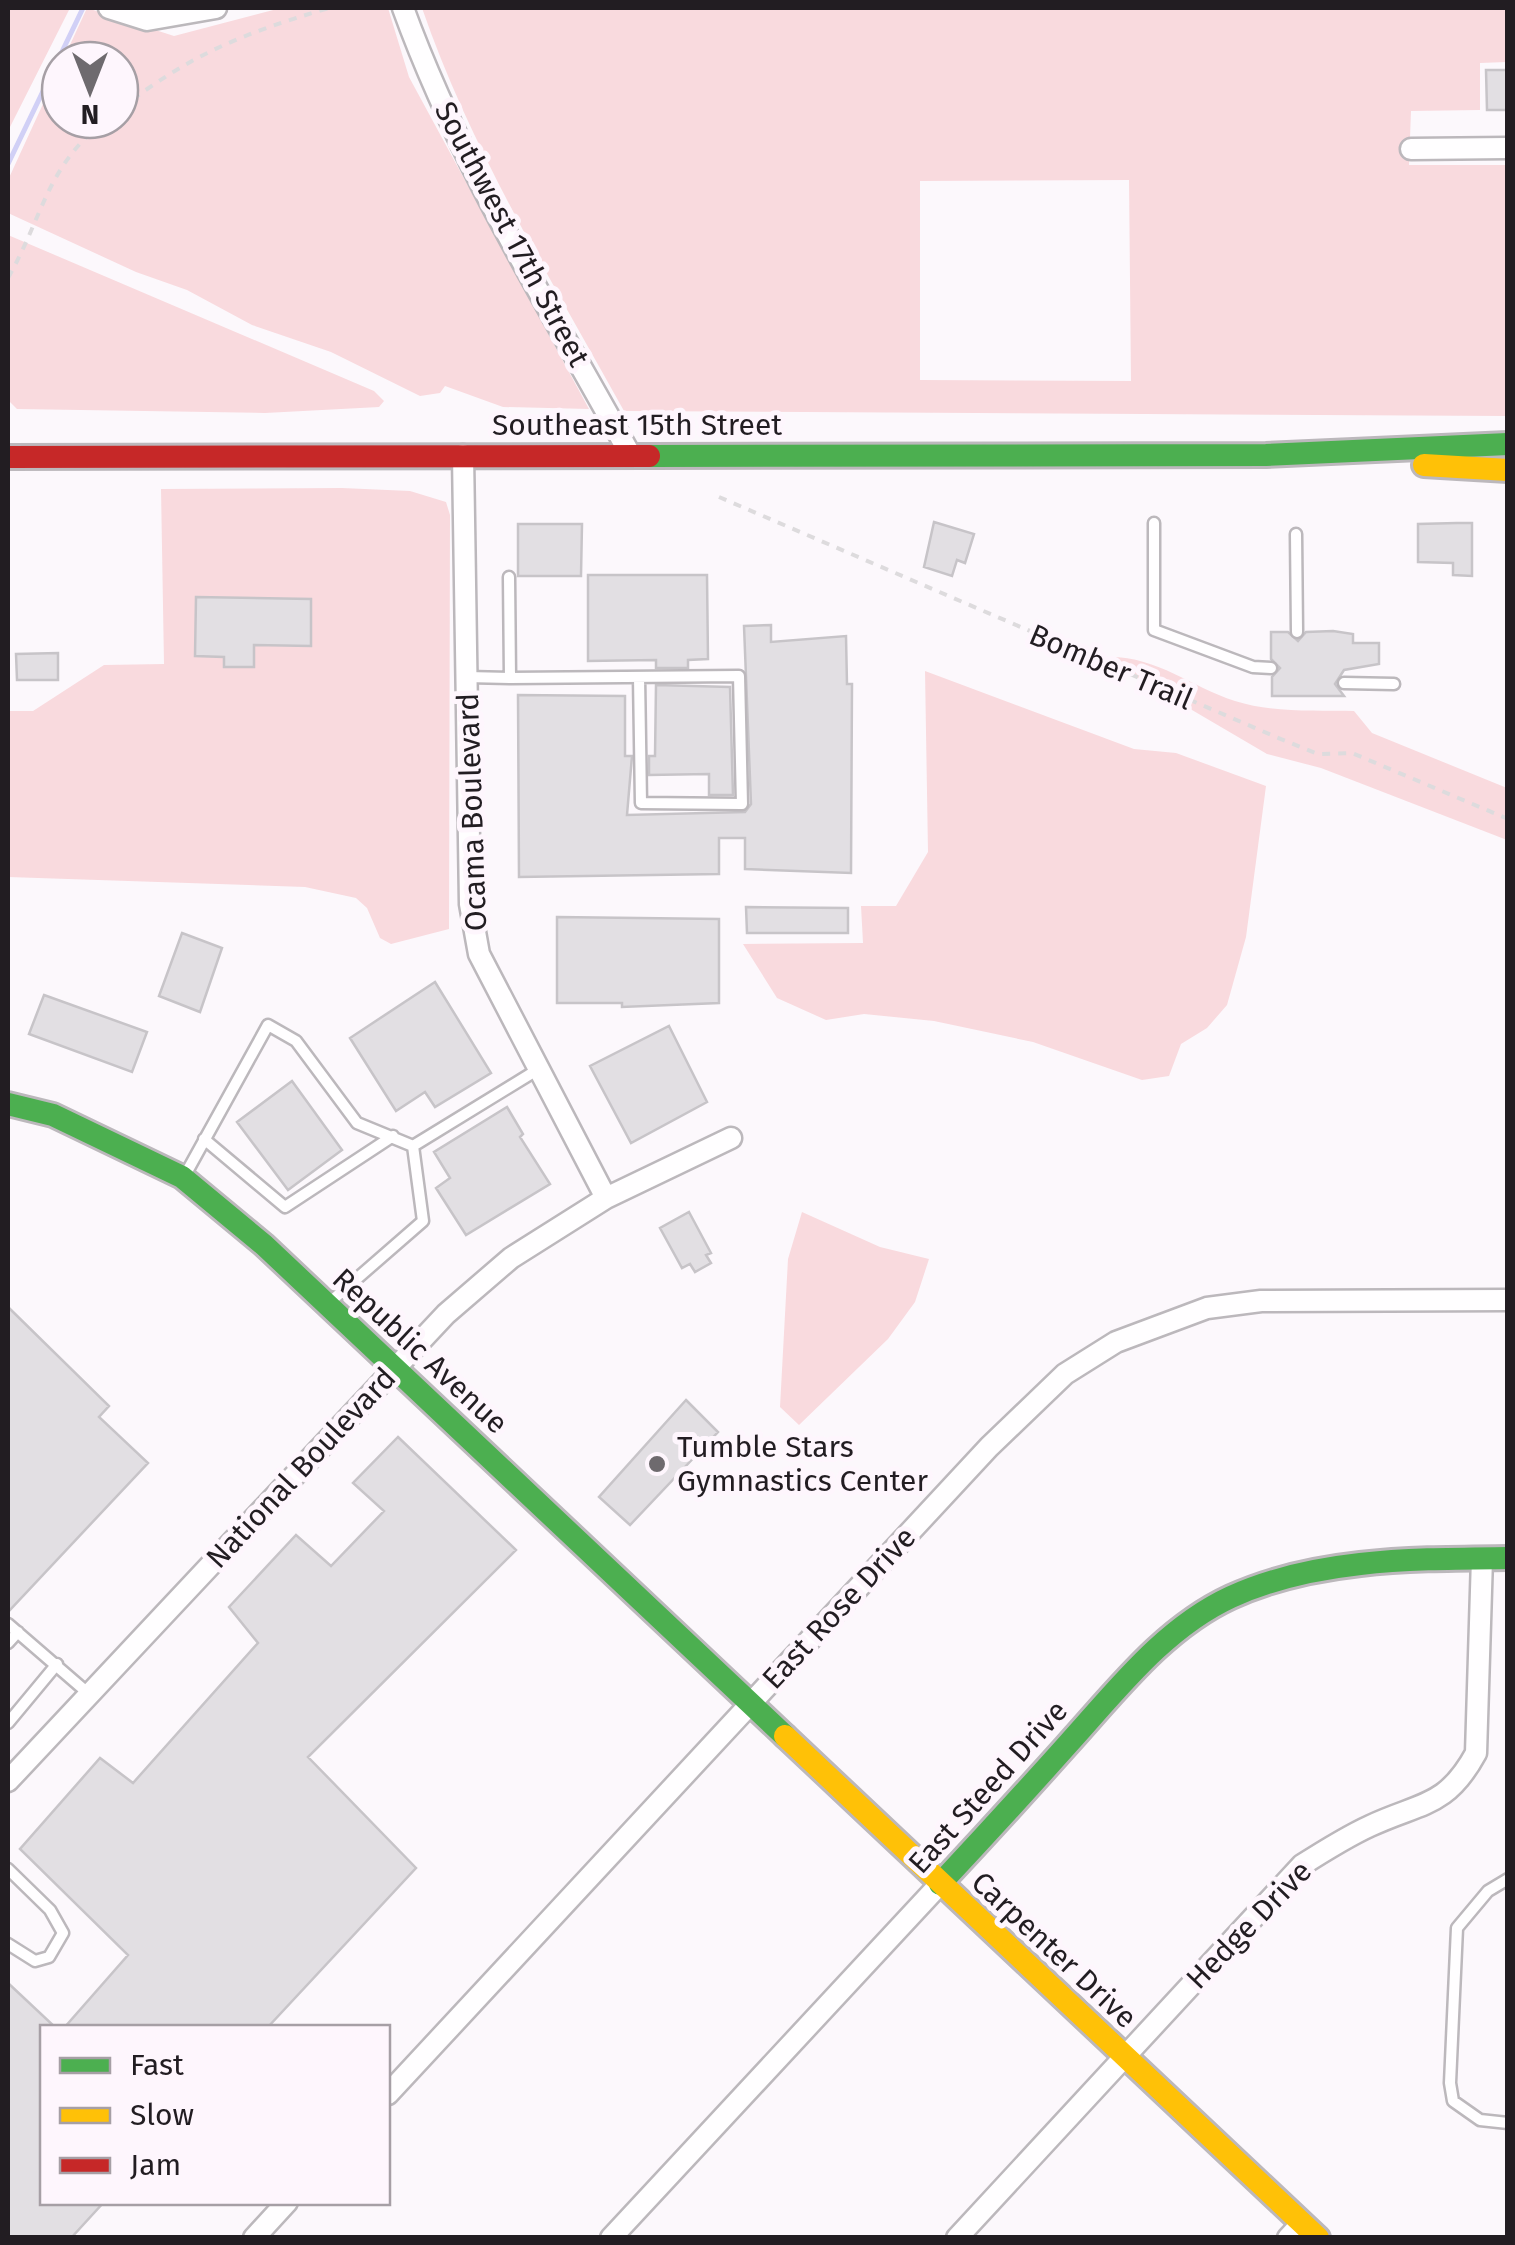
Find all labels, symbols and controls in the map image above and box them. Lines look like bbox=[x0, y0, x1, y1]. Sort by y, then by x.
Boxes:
north arrow bbox=[40, 40, 140, 140]
street label: Southwest 17th Street bbox=[427, 96, 597, 373]
text: N bbox=[81, 98, 99, 131]
street label: Southeast 15th Street bbox=[492, 407, 782, 443]
street label: Bomber Trail bbox=[1024, 616, 1198, 718]
street label: Ocama Boulevard bbox=[450, 692, 494, 932]
street label: Republic Avenue bbox=[325, 1261, 515, 1441]
street label: National Boulevard bbox=[199, 1360, 403, 1576]
place label: Tumble Stars Gymnastics Center bbox=[677, 1429, 928, 1499]
marker: Tumble Stars Gymnastics Center bbox=[646, 1453, 668, 1475]
street label: East Rose Drive bbox=[755, 1520, 923, 1696]
street label: East Steed Drive bbox=[901, 1693, 1075, 1881]
street label: Hedge Drive bbox=[1179, 1853, 1319, 1997]
street label: Carpenter Drive bbox=[964, 1864, 1144, 2036]
legend bbox=[40, 2025, 390, 2205]
text: Fast bbox=[130, 2047, 184, 2083]
text: Slow bbox=[130, 2097, 194, 2133]
text: Jam bbox=[130, 2147, 181, 2183]

